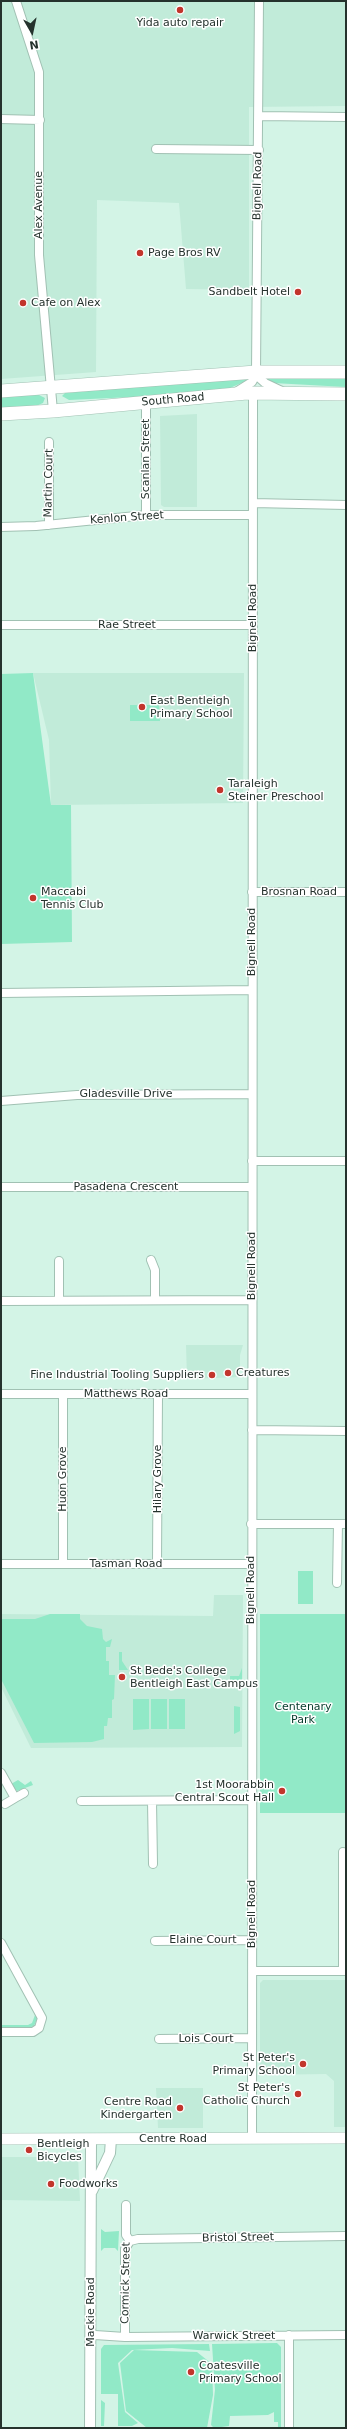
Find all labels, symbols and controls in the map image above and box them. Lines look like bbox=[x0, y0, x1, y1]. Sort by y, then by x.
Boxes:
marker: Yida auto repair bbox=[175, 5, 185, 15]
north arrow bbox=[12, 12, 52, 52]
place label: Yida auto repair bbox=[136, 16, 224, 30]
text: N bbox=[28, 37, 40, 51]
street label: Bignell Road bbox=[251, 152, 265, 220]
street label: Alex Avenue bbox=[32, 171, 46, 239]
place label: Page Bros RV bbox=[148, 246, 220, 260]
marker: Page Bros RV bbox=[135, 248, 145, 258]
place label: Sandbelt Hotel bbox=[209, 285, 290, 299]
marker: Sandbelt Hotel bbox=[293, 287, 303, 297]
place label: Cafe on Alex bbox=[31, 296, 100, 310]
marker: Cafe on Alex bbox=[18, 298, 28, 308]
street label: South Road bbox=[141, 391, 205, 409]
street label: Scanlan Street bbox=[139, 419, 153, 499]
street label: Martin Court bbox=[42, 448, 56, 518]
street label: Kenlon Street bbox=[90, 509, 164, 527]
street label: Bignell Road bbox=[246, 584, 260, 652]
street label: Rae Street bbox=[98, 618, 156, 632]
place label: East Bentleigh Primary School bbox=[150, 694, 233, 720]
marker: East Bentleigh Primary School bbox=[137, 702, 147, 712]
place label: Taraleigh Steiner Preschool bbox=[228, 777, 324, 803]
marker: Taraleigh Steiner Preschool bbox=[215, 785, 225, 795]
place label: Maccabi Tennis Club bbox=[41, 885, 104, 911]
street label: Brosnan Road bbox=[261, 885, 337, 899]
marker: Maccabi Tennis Club bbox=[28, 893, 38, 903]
street label: Bignell Road bbox=[245, 908, 259, 976]
street label: Gladesville Drive bbox=[79, 1087, 173, 1101]
street label: Pasadena Crescent bbox=[74, 1180, 178, 1194]
street label: Bignell Road bbox=[245, 1232, 259, 1300]
place label: Creatures bbox=[236, 1366, 290, 1380]
place label: Fine Industrial Tooling Suppliers bbox=[30, 1368, 204, 1382]
marker: Creatures bbox=[223, 1368, 233, 1378]
marker: Fine Industrial Tooling Suppliers bbox=[207, 1370, 217, 1380]
street label: Matthews Road bbox=[84, 1387, 168, 1401]
street label: Hilary Grove bbox=[151, 1445, 165, 1513]
street label: Huon Grove bbox=[56, 1446, 70, 1512]
street label: Bignell Road bbox=[244, 1556, 258, 1624]
street label: Tasman Road bbox=[90, 1557, 162, 1571]
place label: St Bede's College Bentleigh East Campus bbox=[130, 1664, 258, 1690]
marker: St Bede's College Bentleigh East Campus bbox=[117, 1672, 127, 1682]
park label: Centenary Park bbox=[274, 1700, 332, 1726]
place label: 1st Moorabbin Central Scout Hall bbox=[175, 1778, 274, 1804]
marker: 1st Moorabbin Central Scout Hall bbox=[277, 1786, 287, 1796]
street label: Bignell Road bbox=[245, 1880, 259, 1948]
street label: Elaine Court bbox=[169, 1933, 237, 1947]
street label: Lois Court bbox=[178, 2032, 234, 2046]
place label: St Peter's Primary School bbox=[212, 2051, 295, 2077]
marker: St Peter's Primary School bbox=[298, 2059, 308, 2069]
place label: St Peter's Catholic Church bbox=[203, 2081, 290, 2107]
marker: St Peter's Catholic Church bbox=[293, 2089, 303, 2099]
place label: Centre Road Kindergarten bbox=[100, 2095, 172, 2121]
marker: Centre Road Kindergarten bbox=[175, 2103, 185, 2113]
street label: Centre Road bbox=[139, 2132, 207, 2146]
place label: Bentleigh Bicycles bbox=[37, 2137, 89, 2163]
marker: Bentleigh Bicycles bbox=[24, 2145, 34, 2155]
place label: Foodworks bbox=[59, 2177, 118, 2191]
marker: Foodworks bbox=[46, 2179, 56, 2189]
street label: Bristol Street bbox=[202, 2231, 274, 2245]
street label: Cormick Street bbox=[119, 2242, 133, 2324]
street label: Mackie Road bbox=[84, 2277, 98, 2347]
street label: Warwick Street bbox=[193, 2329, 275, 2343]
place label: Coatesville Primary School bbox=[199, 2359, 282, 2385]
marker: Coatesville Primary School bbox=[186, 2367, 196, 2377]

